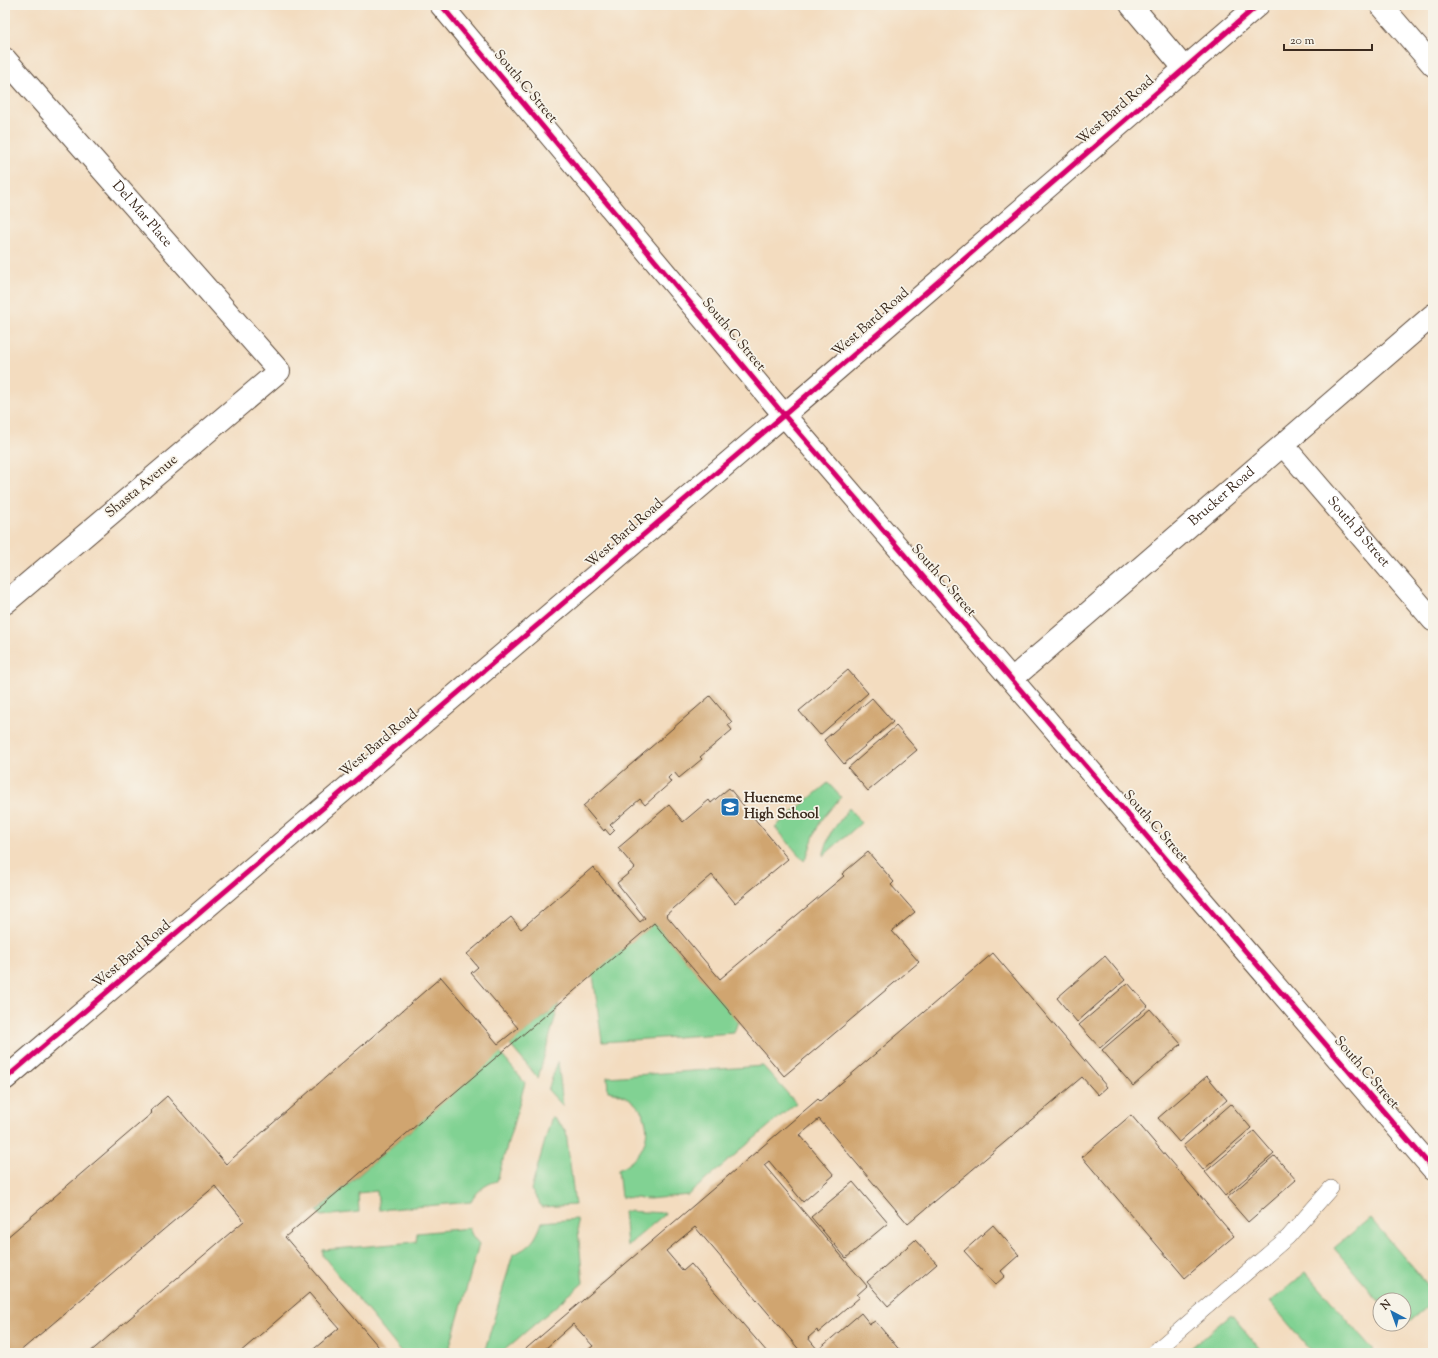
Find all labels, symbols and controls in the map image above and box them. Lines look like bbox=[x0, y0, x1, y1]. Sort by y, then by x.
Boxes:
scale bar bbox=[1284, 26, 1372, 52]
text: 20 m bbox=[1290, 32, 1315, 50]
street label: South C Street bbox=[488, 46, 562, 128]
street label: West Bard Road bbox=[1073, 72, 1159, 150]
street label: Del Mar Place bbox=[107, 177, 176, 252]
street label: West Bard Road bbox=[828, 284, 914, 362]
street label: South C Street bbox=[696, 294, 770, 376]
street label: Shasta Avenue bbox=[101, 451, 183, 523]
street label: Brucker Road bbox=[1185, 463, 1260, 532]
street label: South B Street bbox=[1322, 492, 1394, 572]
street label: West Bard Road bbox=[582, 495, 668, 573]
street label: South C Street bbox=[906, 540, 980, 622]
street label: West Bard Road bbox=[336, 705, 423, 783]
street label: South C Street bbox=[1118, 786, 1192, 868]
place label: Hueneme High School bbox=[744, 789, 819, 825]
school or university icon: Hueneme High School bbox=[719, 796, 741, 818]
street label: West Bard Road bbox=[89, 916, 176, 994]
street label: South C Street bbox=[1329, 1032, 1403, 1114]
north arrow bbox=[1372, 1292, 1412, 1332]
text: N bbox=[1377, 1296, 1395, 1315]

